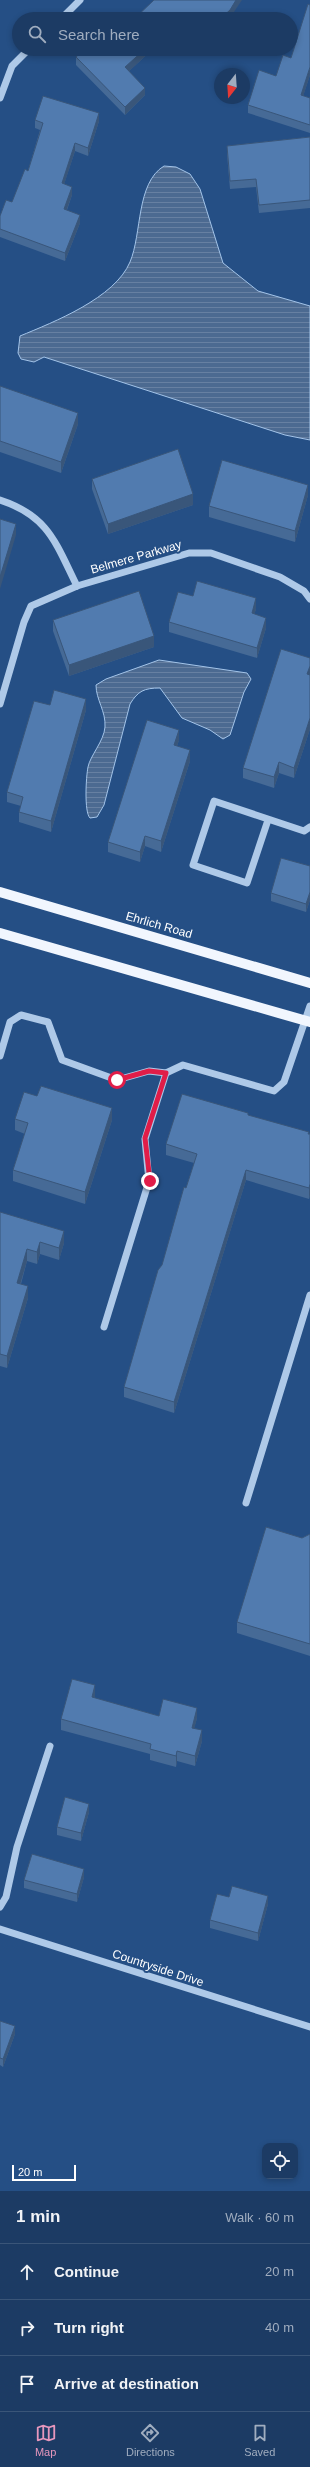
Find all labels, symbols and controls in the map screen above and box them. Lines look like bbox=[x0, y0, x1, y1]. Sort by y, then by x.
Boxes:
search box bbox=[12, 12, 298, 56]
icon: search bbox=[26, 23, 48, 45]
text: Search here bbox=[58, 26, 140, 43]
north arrow bbox=[214, 68, 250, 104]
street label: Belmere Parkway bbox=[89, 537, 183, 577]
street label: Ehrlich Road bbox=[124, 909, 194, 941]
route start bbox=[108, 1071, 126, 1089]
route end bbox=[141, 1172, 159, 1190]
street label: Countryside Drive bbox=[110, 1947, 206, 1989]
map controls bbox=[262, 2143, 298, 2179]
button: locate bbox=[262, 2143, 298, 2179]
scale bar bbox=[12, 2163, 76, 2182]
text: 20 m bbox=[18, 2166, 42, 2178]
text: 1 min bbox=[16, 2207, 60, 2226]
text: Walk · 60 m bbox=[225, 2210, 294, 2225]
icon: ahead bbox=[16, 2261, 38, 2283]
text: Continue bbox=[54, 2263, 119, 2280]
text: 20 m bbox=[265, 2264, 294, 2279]
icon: right bbox=[16, 2317, 38, 2339]
text: Turn right bbox=[54, 2319, 124, 2336]
text: 40 m bbox=[265, 2320, 294, 2335]
icon: arrive bbox=[16, 2373, 38, 2395]
text: Arrive at destination bbox=[54, 2375, 199, 2392]
tab: Map bbox=[35, 2422, 57, 2458]
tab: Directions bbox=[126, 2422, 175, 2458]
tab: Saved bbox=[244, 2422, 275, 2458]

